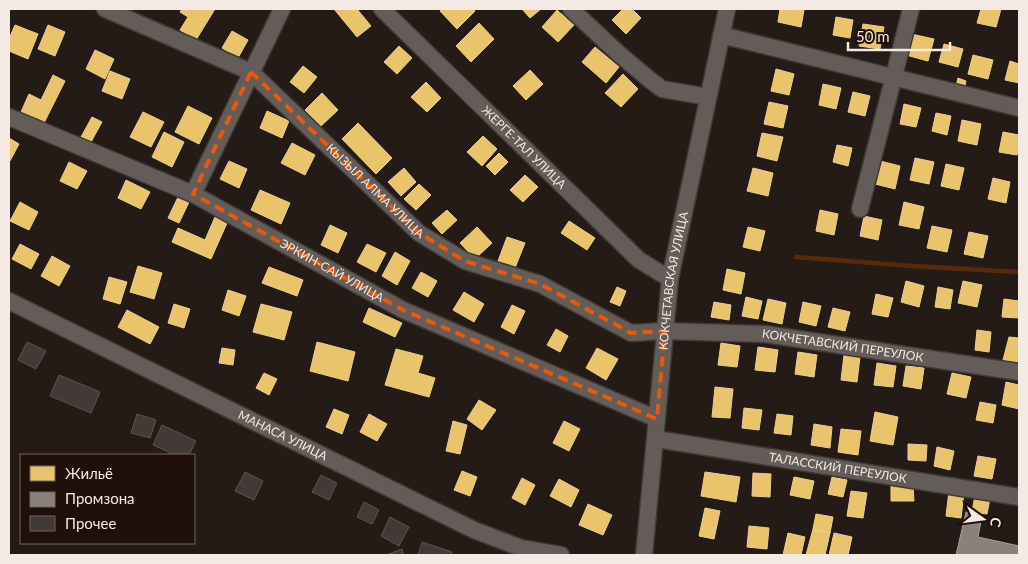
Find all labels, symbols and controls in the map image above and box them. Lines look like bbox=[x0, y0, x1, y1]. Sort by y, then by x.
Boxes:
scale bar bbox=[848, 20, 950, 52]
text: 50 m bbox=[856, 27, 890, 45]
street label: ЖЕРГЕ-ТАЛ УЛИЦА bbox=[479, 102, 570, 192]
street label: КЫЗЫЛ АЛМА УЛИЦА bbox=[323, 140, 428, 242]
street label: КОКЧЕТАВСКАЯ УЛИЦА bbox=[655, 209, 691, 350]
street label: ЭРКИН-САЙ УЛИЦА bbox=[277, 235, 388, 305]
street label: КОКЧЕТАВСКИЙ ПЕРЕУЛОК bbox=[761, 326, 924, 365]
street label: МАНАСА УЛИЦА bbox=[236, 407, 331, 464]
street label: ТАЛАССКИЙ ПЕРЕУЛОК bbox=[768, 449, 908, 486]
legend bbox=[20, 454, 195, 544]
text: Жильё bbox=[65, 464, 113, 482]
text: Промзона bbox=[65, 489, 135, 507]
north arrow bbox=[958, 494, 1008, 544]
text: Прочее bbox=[65, 514, 116, 532]
text: С bbox=[987, 516, 1005, 530]

